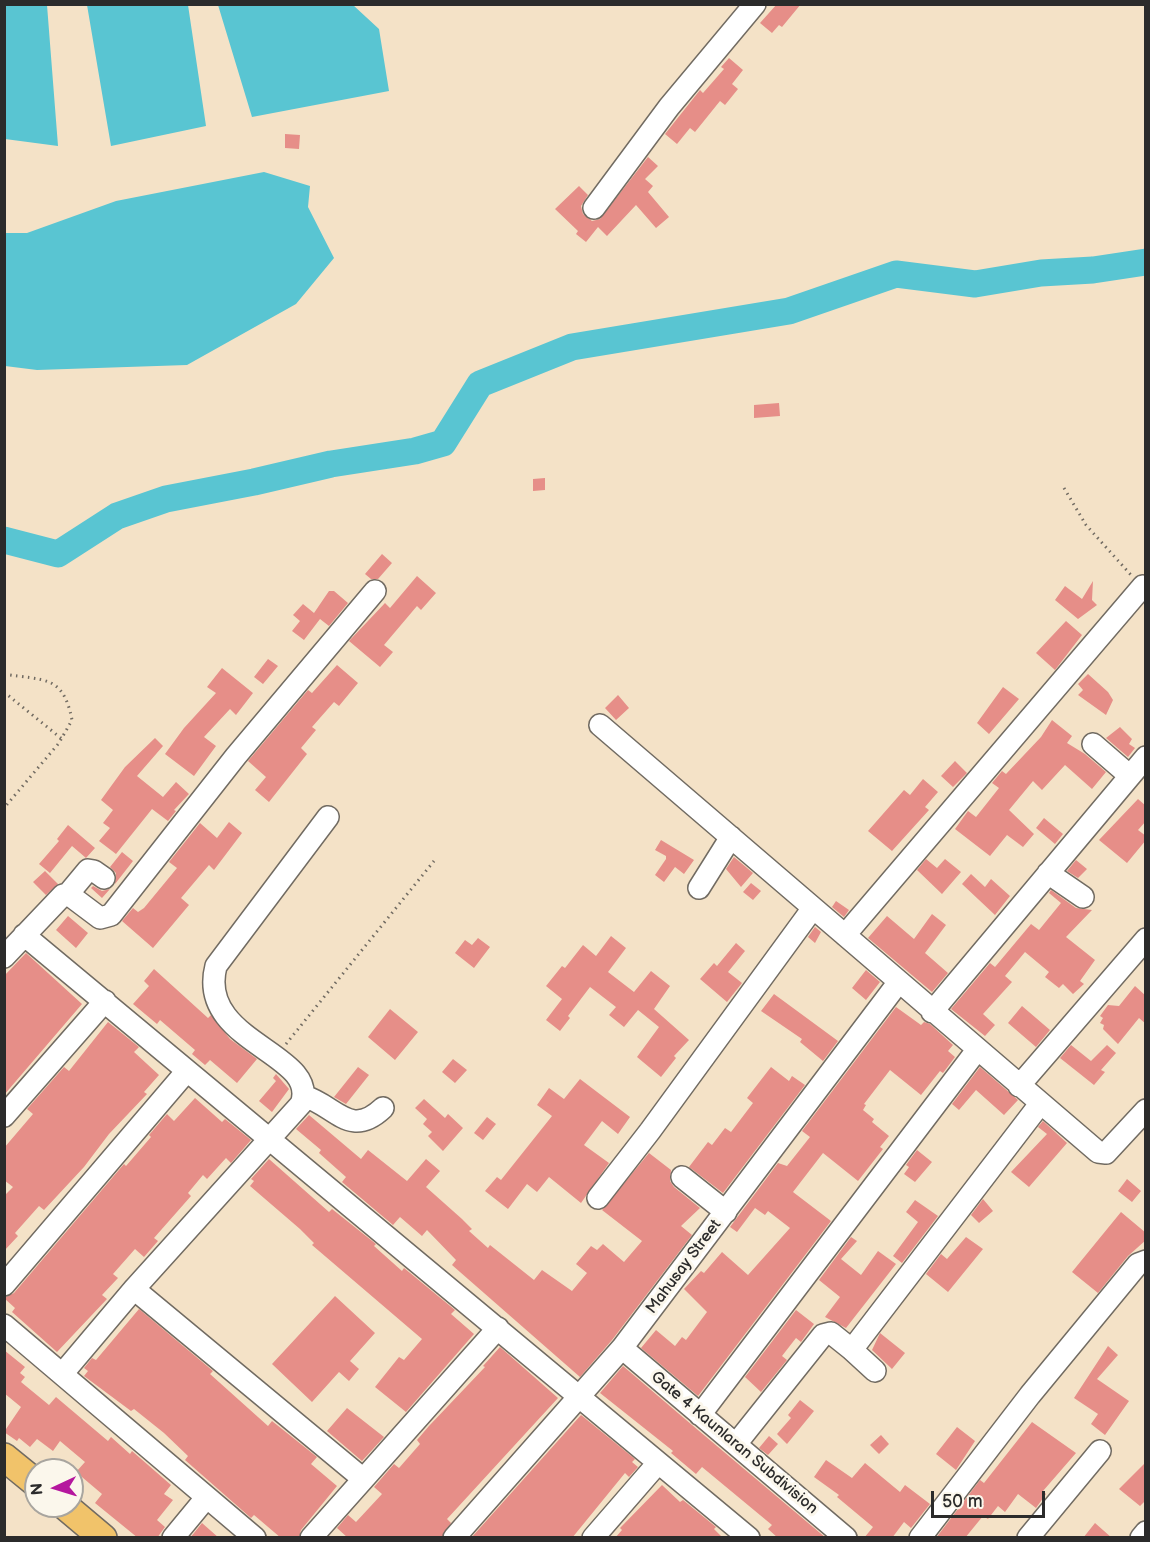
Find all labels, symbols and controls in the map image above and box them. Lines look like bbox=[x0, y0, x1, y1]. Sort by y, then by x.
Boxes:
street label: Mahusay Street bbox=[642, 1216, 726, 1318]
street label: Gate 4 Kaunlaran Subdivision bbox=[647, 1368, 821, 1518]
north arrow bbox=[24, 1458, 84, 1518]
scale bar bbox=[934, 1479, 1048, 1517]
text: N bbox=[28, 1482, 47, 1496]
text: 50 m bbox=[942, 1491, 983, 1512]

